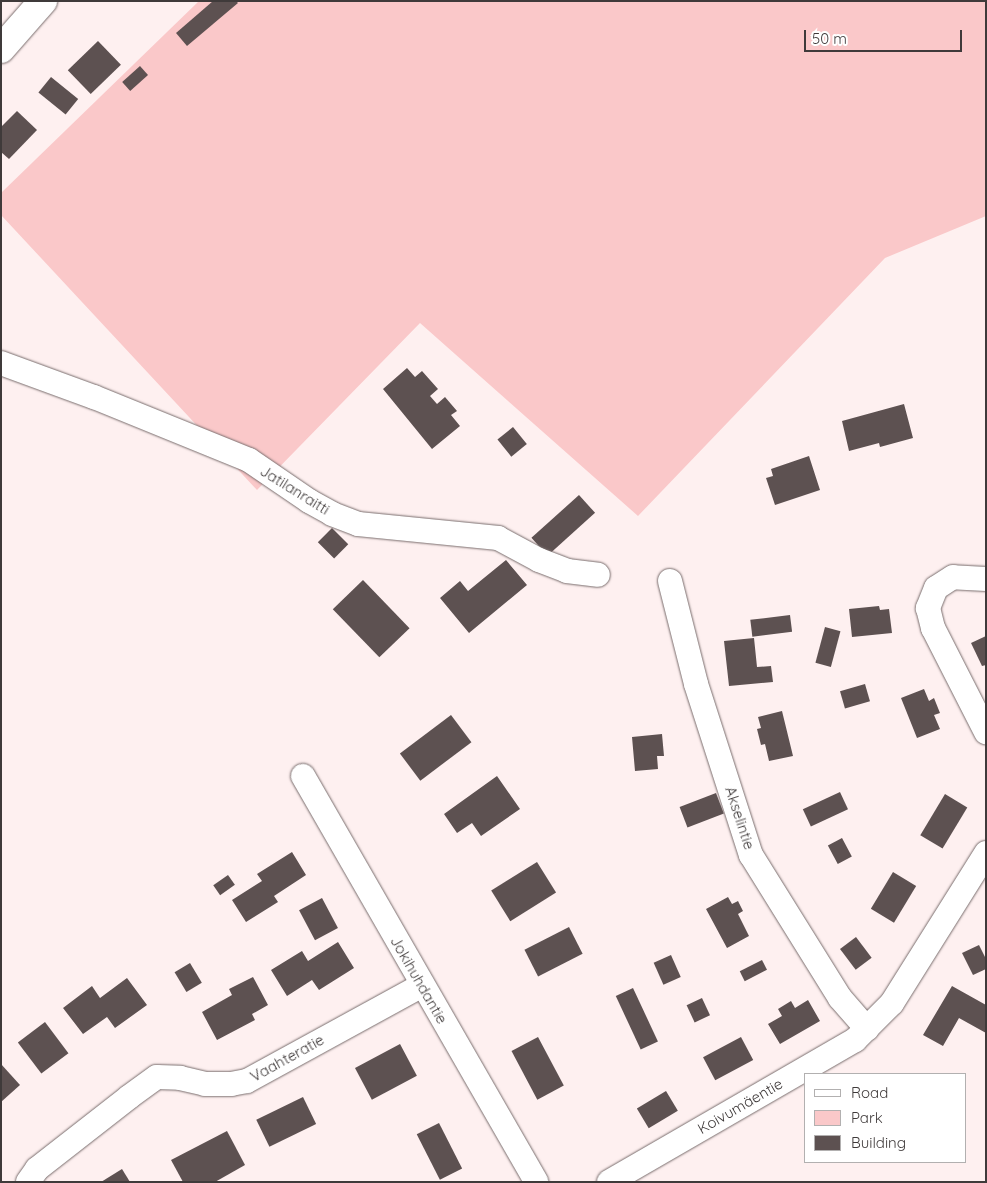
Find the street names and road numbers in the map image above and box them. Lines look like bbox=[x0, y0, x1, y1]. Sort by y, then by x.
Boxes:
street label: Jatilanraitti bbox=[257, 462, 333, 518]
street label: Akselintie bbox=[721, 784, 759, 852]
street label: Jokihuhdantie bbox=[387, 933, 451, 1027]
street label: Vaahteratie bbox=[247, 1030, 327, 1086]
street label: Koivumäentie bbox=[694, 1074, 786, 1138]

